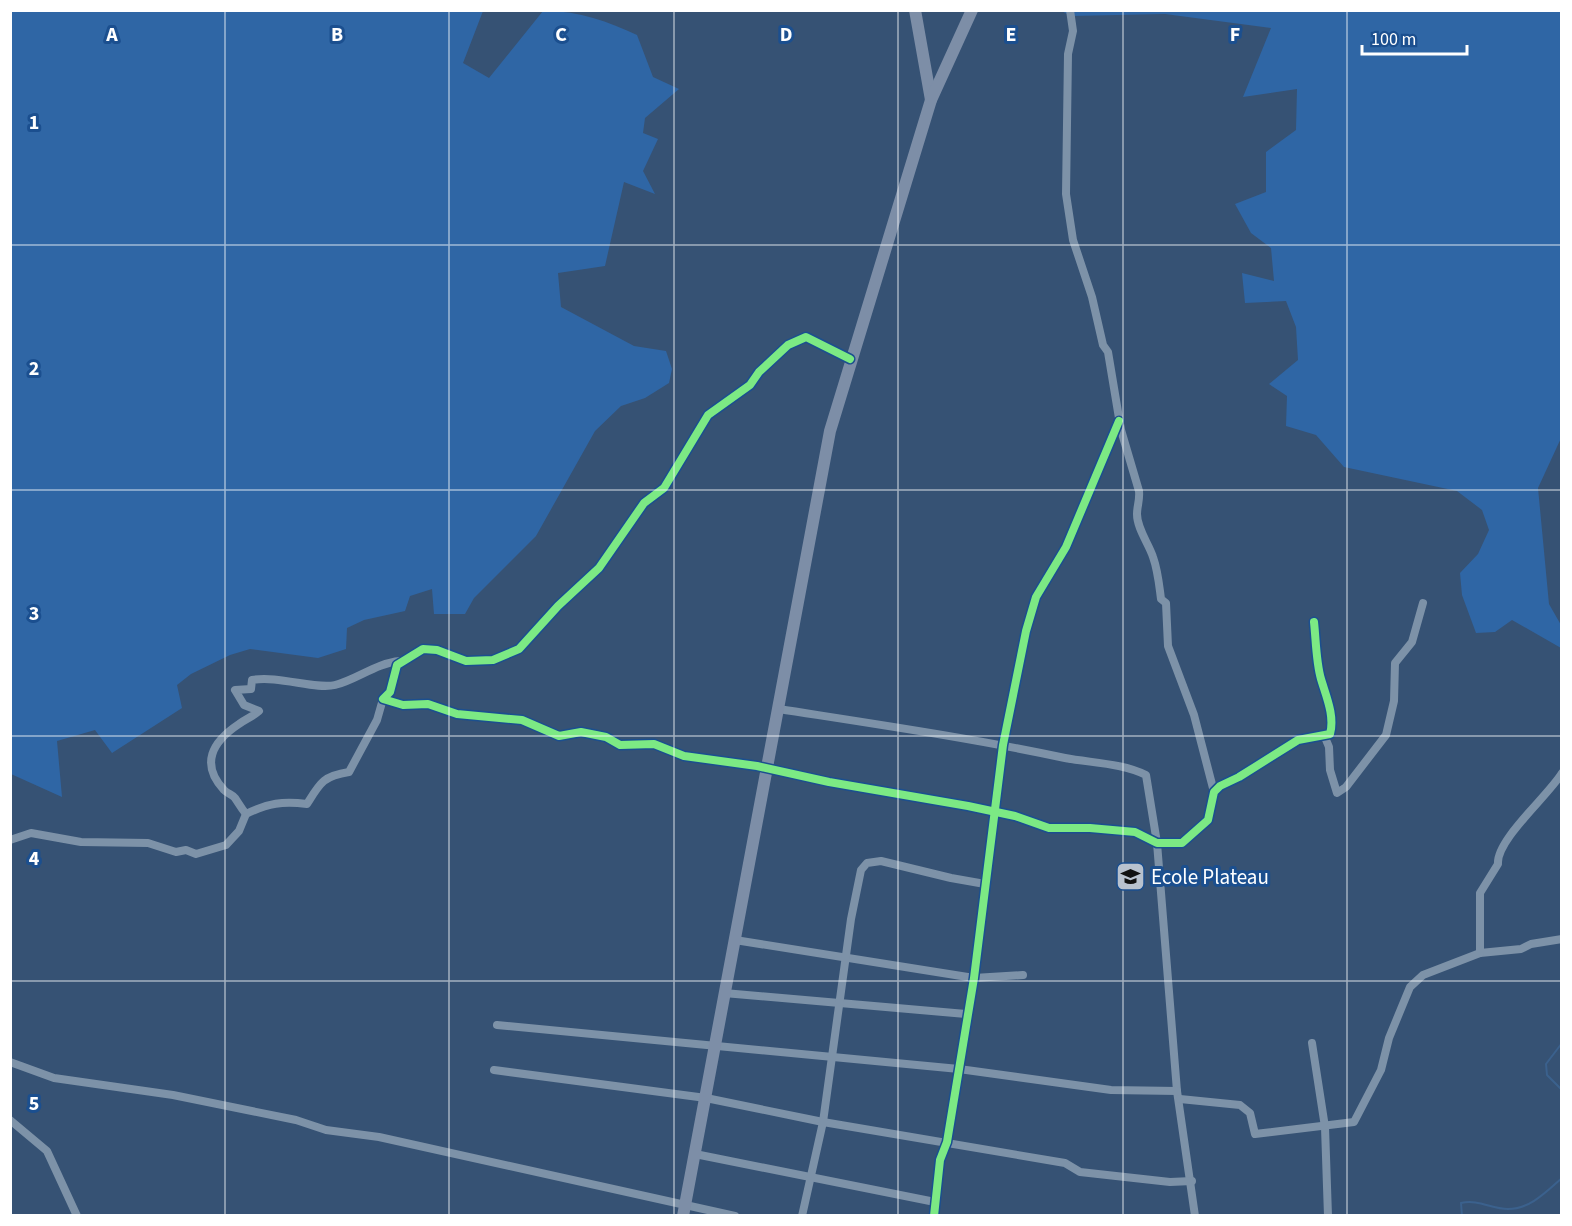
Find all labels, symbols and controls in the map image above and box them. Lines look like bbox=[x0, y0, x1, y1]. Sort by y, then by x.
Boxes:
scale bar bbox=[1362, 18, 1467, 56]
text: A bbox=[105, 21, 118, 49]
text: B bbox=[331, 21, 343, 49]
text: C bbox=[555, 21, 567, 49]
text: D bbox=[780, 21, 792, 49]
text: E bbox=[1006, 21, 1016, 49]
text: F bbox=[1230, 21, 1240, 49]
text: 100 m bbox=[1371, 27, 1416, 52]
text: 1 bbox=[29, 109, 39, 137]
text: 2 bbox=[29, 355, 39, 383]
text: 3 bbox=[29, 600, 39, 628]
text: 4 bbox=[29, 845, 40, 873]
school or university icon: Ecole Plateau bbox=[1114, 861, 1146, 893]
place label: Ecole Plateau bbox=[1151, 862, 1269, 892]
text: 5 bbox=[29, 1090, 39, 1118]

